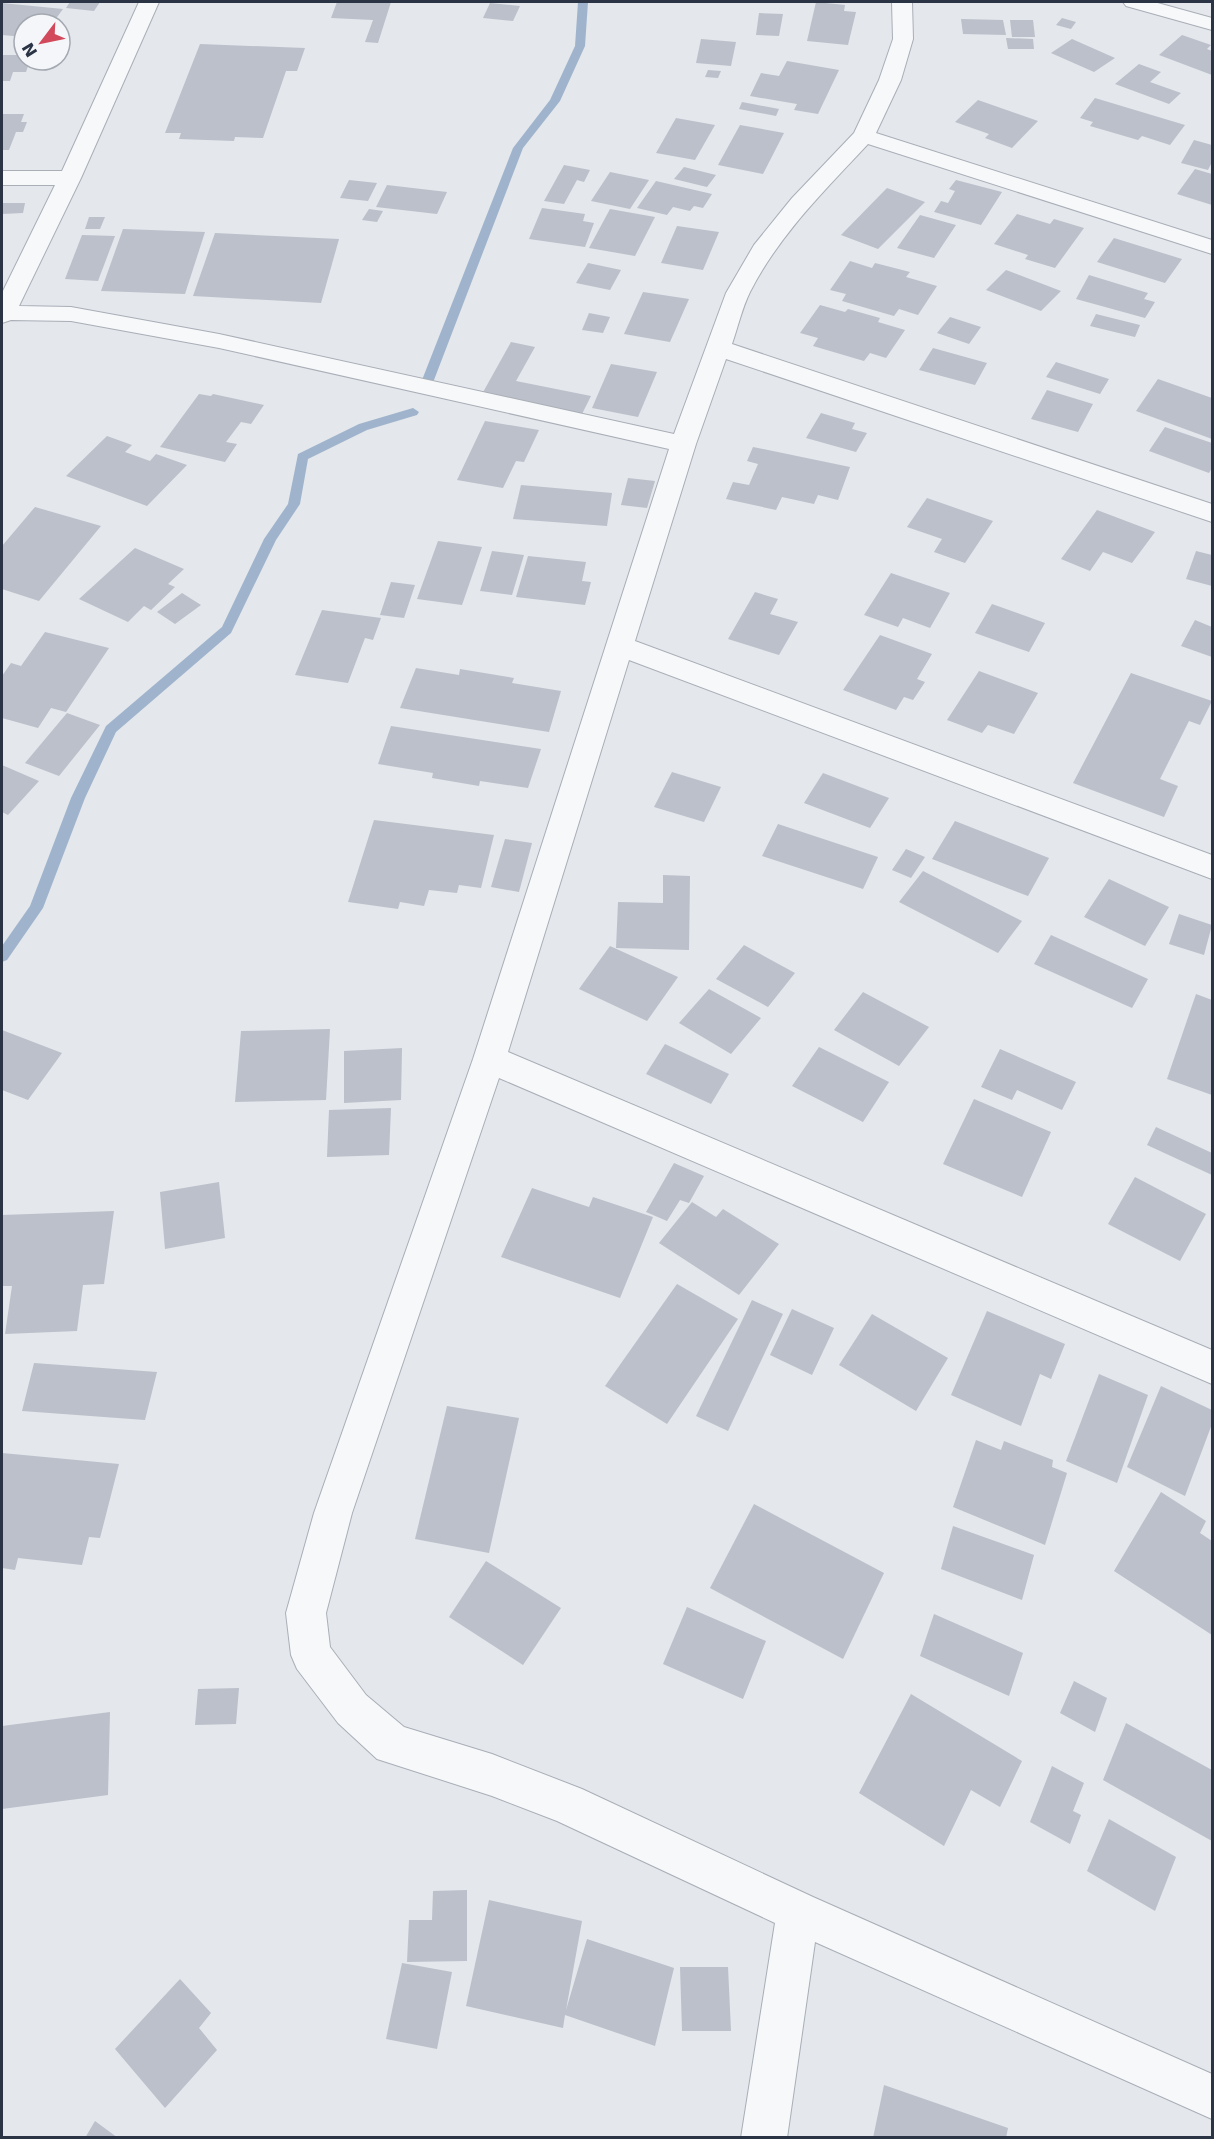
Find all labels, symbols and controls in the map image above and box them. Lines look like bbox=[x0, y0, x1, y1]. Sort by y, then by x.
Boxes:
north arrow bbox=[12, 12, 72, 72]
text: N bbox=[18, 39, 41, 60]

